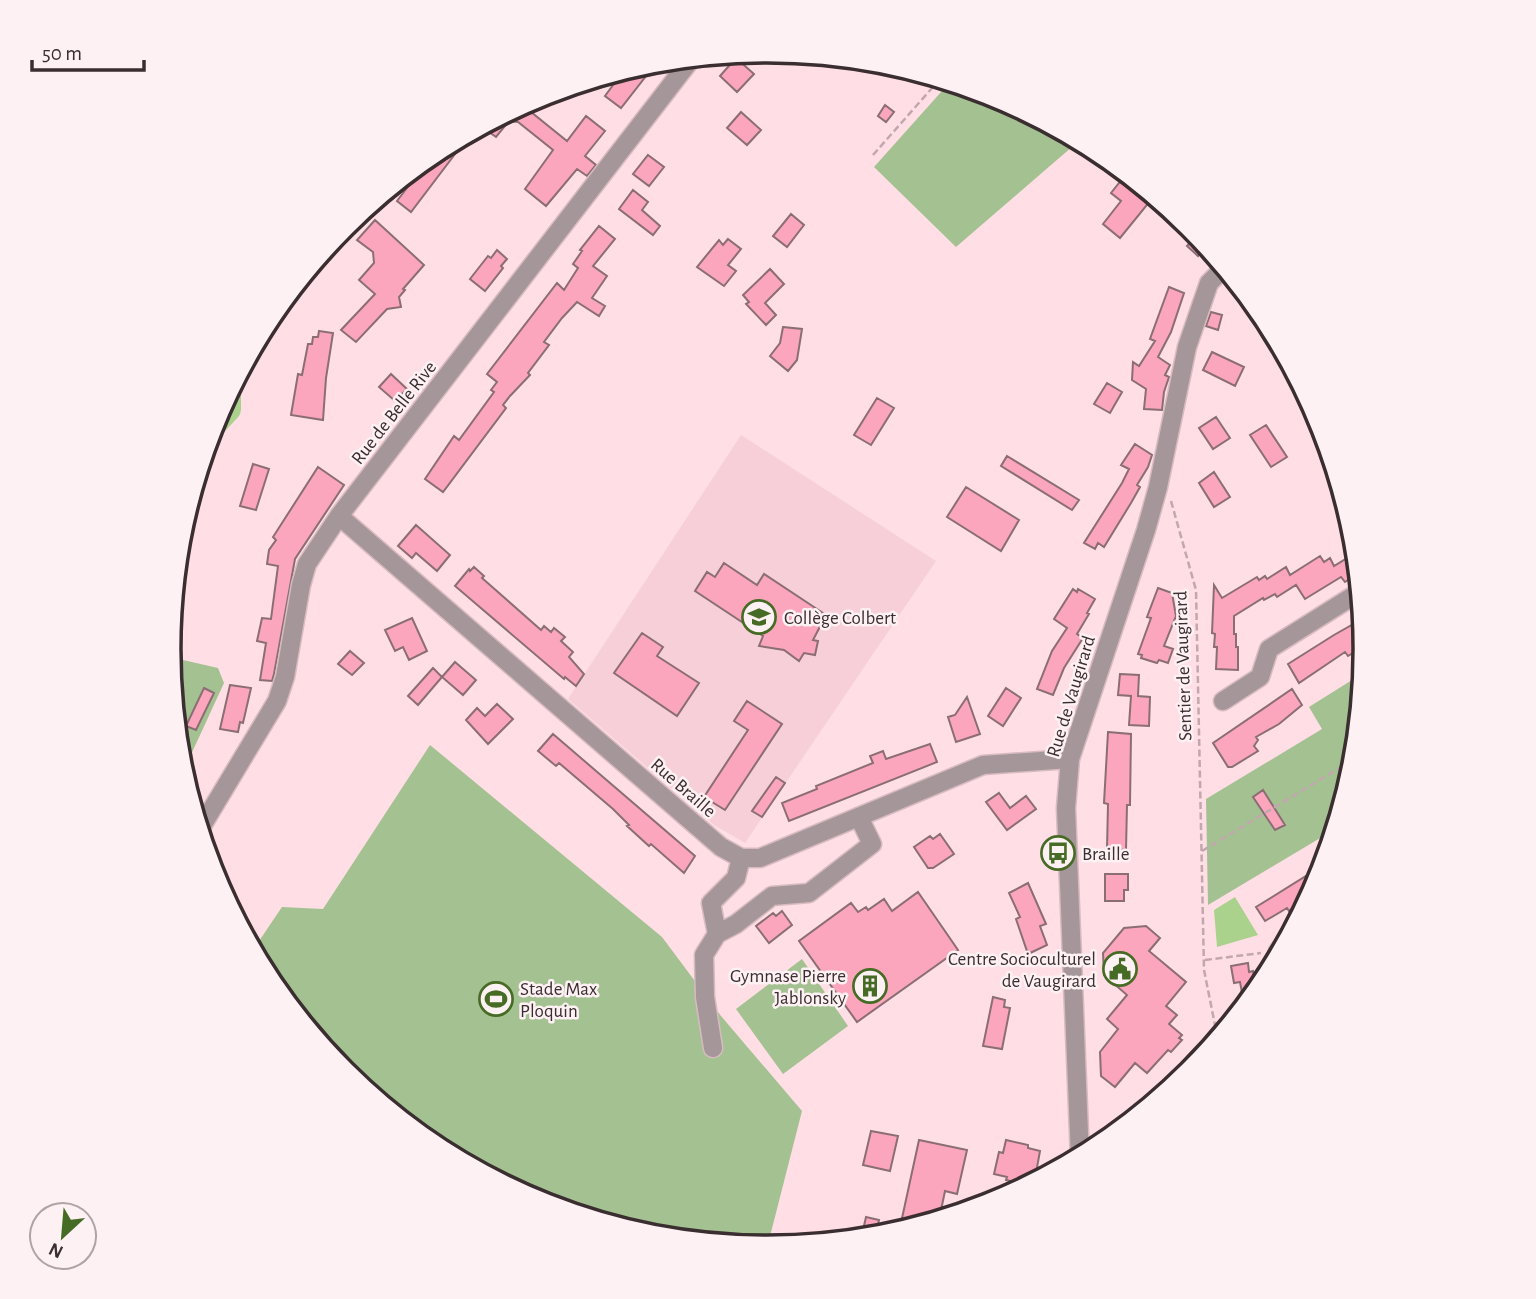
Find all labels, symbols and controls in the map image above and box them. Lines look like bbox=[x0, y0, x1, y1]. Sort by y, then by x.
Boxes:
scale bar bbox=[32, 28, 144, 72]
text: 50 m bbox=[42, 43, 82, 64]
street label: Rue de Belle Rive bbox=[348, 358, 440, 468]
street label: Sentier de Vaugirard bbox=[1171, 590, 1196, 741]
school or university icon: Collège Colbert bbox=[740, 598, 778, 636]
place label: Collège Colbert bbox=[784, 609, 896, 628]
street label: Rue de Vaugirard bbox=[1044, 633, 1099, 759]
street label: Rue Braille bbox=[647, 755, 719, 821]
bus stop icon: Braille bbox=[1039, 834, 1077, 872]
place label: Braille bbox=[1082, 845, 1129, 864]
place label: Centre Socioculturel de Vaugirard bbox=[948, 950, 1096, 991]
public building icon: Centre Socioculturel de Vaugirard bbox=[1101, 950, 1139, 988]
place label: Gymnase Pierre Jablonsky bbox=[730, 967, 846, 1008]
building icon: Gymnase Pierre Jablonsky bbox=[851, 967, 889, 1005]
sports icon: Stade Max Ploquin bbox=[477, 980, 515, 1018]
place label: Stade Max Ploquin bbox=[520, 980, 597, 1021]
north arrow bbox=[28, 1201, 98, 1271]
text: N bbox=[46, 1238, 66, 1261]

